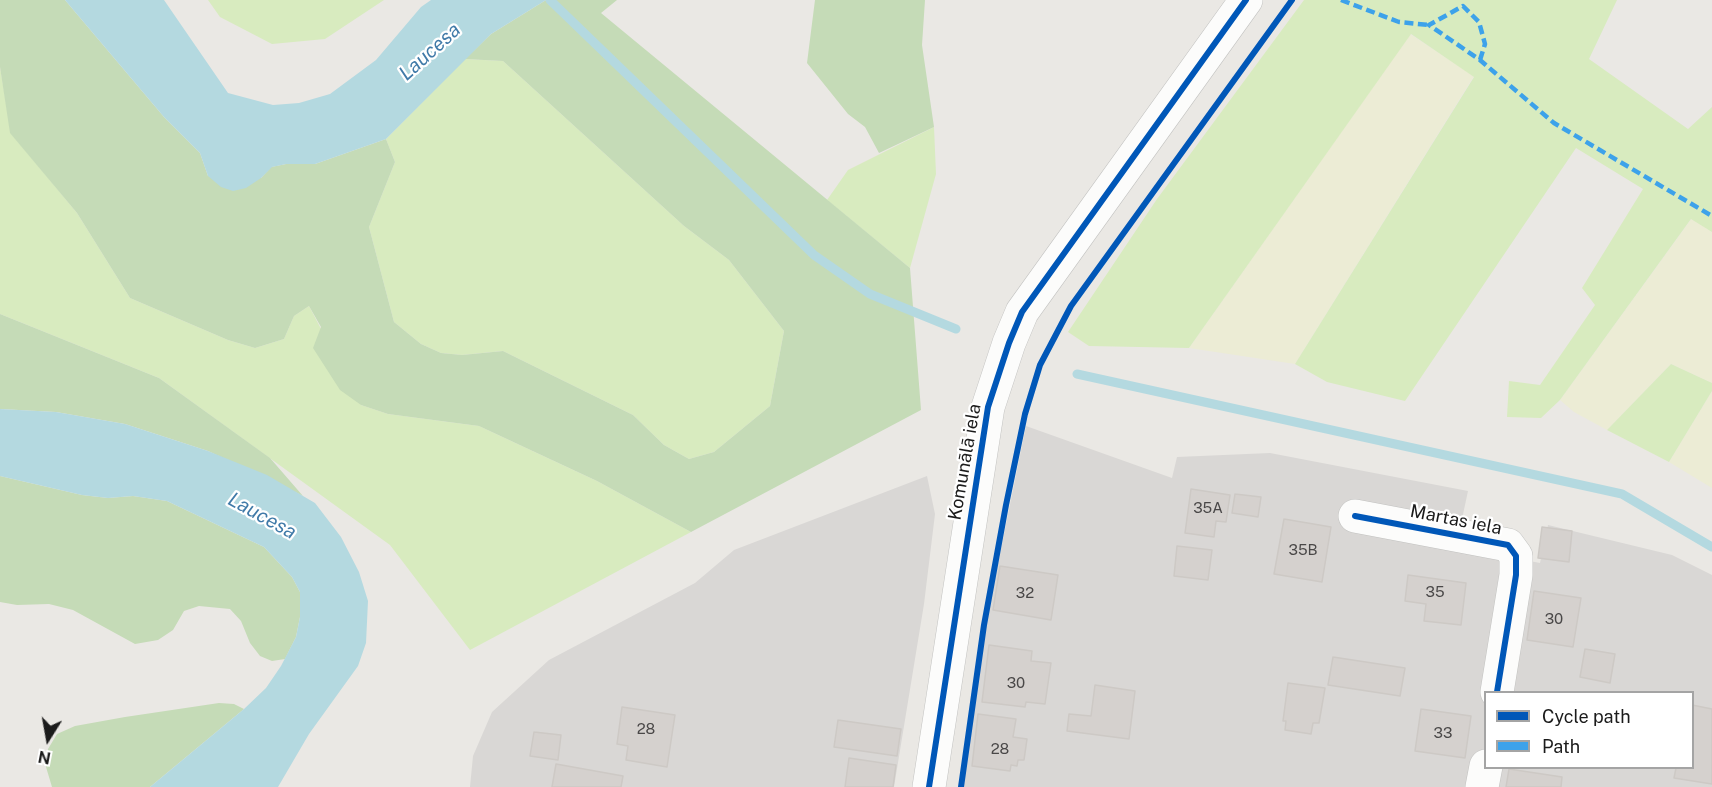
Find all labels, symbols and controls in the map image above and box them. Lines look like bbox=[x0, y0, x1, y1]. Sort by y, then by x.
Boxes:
water label: Laucesa bbox=[394, 18, 466, 86]
street label: Komunālā iela bbox=[944, 402, 986, 522]
water label: Laucesa bbox=[224, 487, 300, 545]
house number: 35A bbox=[1193, 499, 1223, 517]
street label: Martas iela bbox=[1408, 501, 1504, 539]
house number: 35B bbox=[1288, 541, 1318, 559]
house number: 35 bbox=[1425, 583, 1445, 601]
house number: 32 bbox=[1016, 584, 1034, 602]
house number: 30 bbox=[1545, 610, 1563, 628]
house number: 30 bbox=[1007, 674, 1025, 692]
legend bbox=[1484, 691, 1694, 769]
text: Cycle path bbox=[1542, 706, 1631, 727]
north arrow bbox=[18, 709, 78, 769]
house number: 28 bbox=[637, 720, 655, 738]
house number: 33 bbox=[1434, 724, 1452, 742]
text: Path bbox=[1542, 736, 1580, 757]
house number: 28 bbox=[991, 740, 1009, 758]
text: N bbox=[37, 747, 52, 768]

